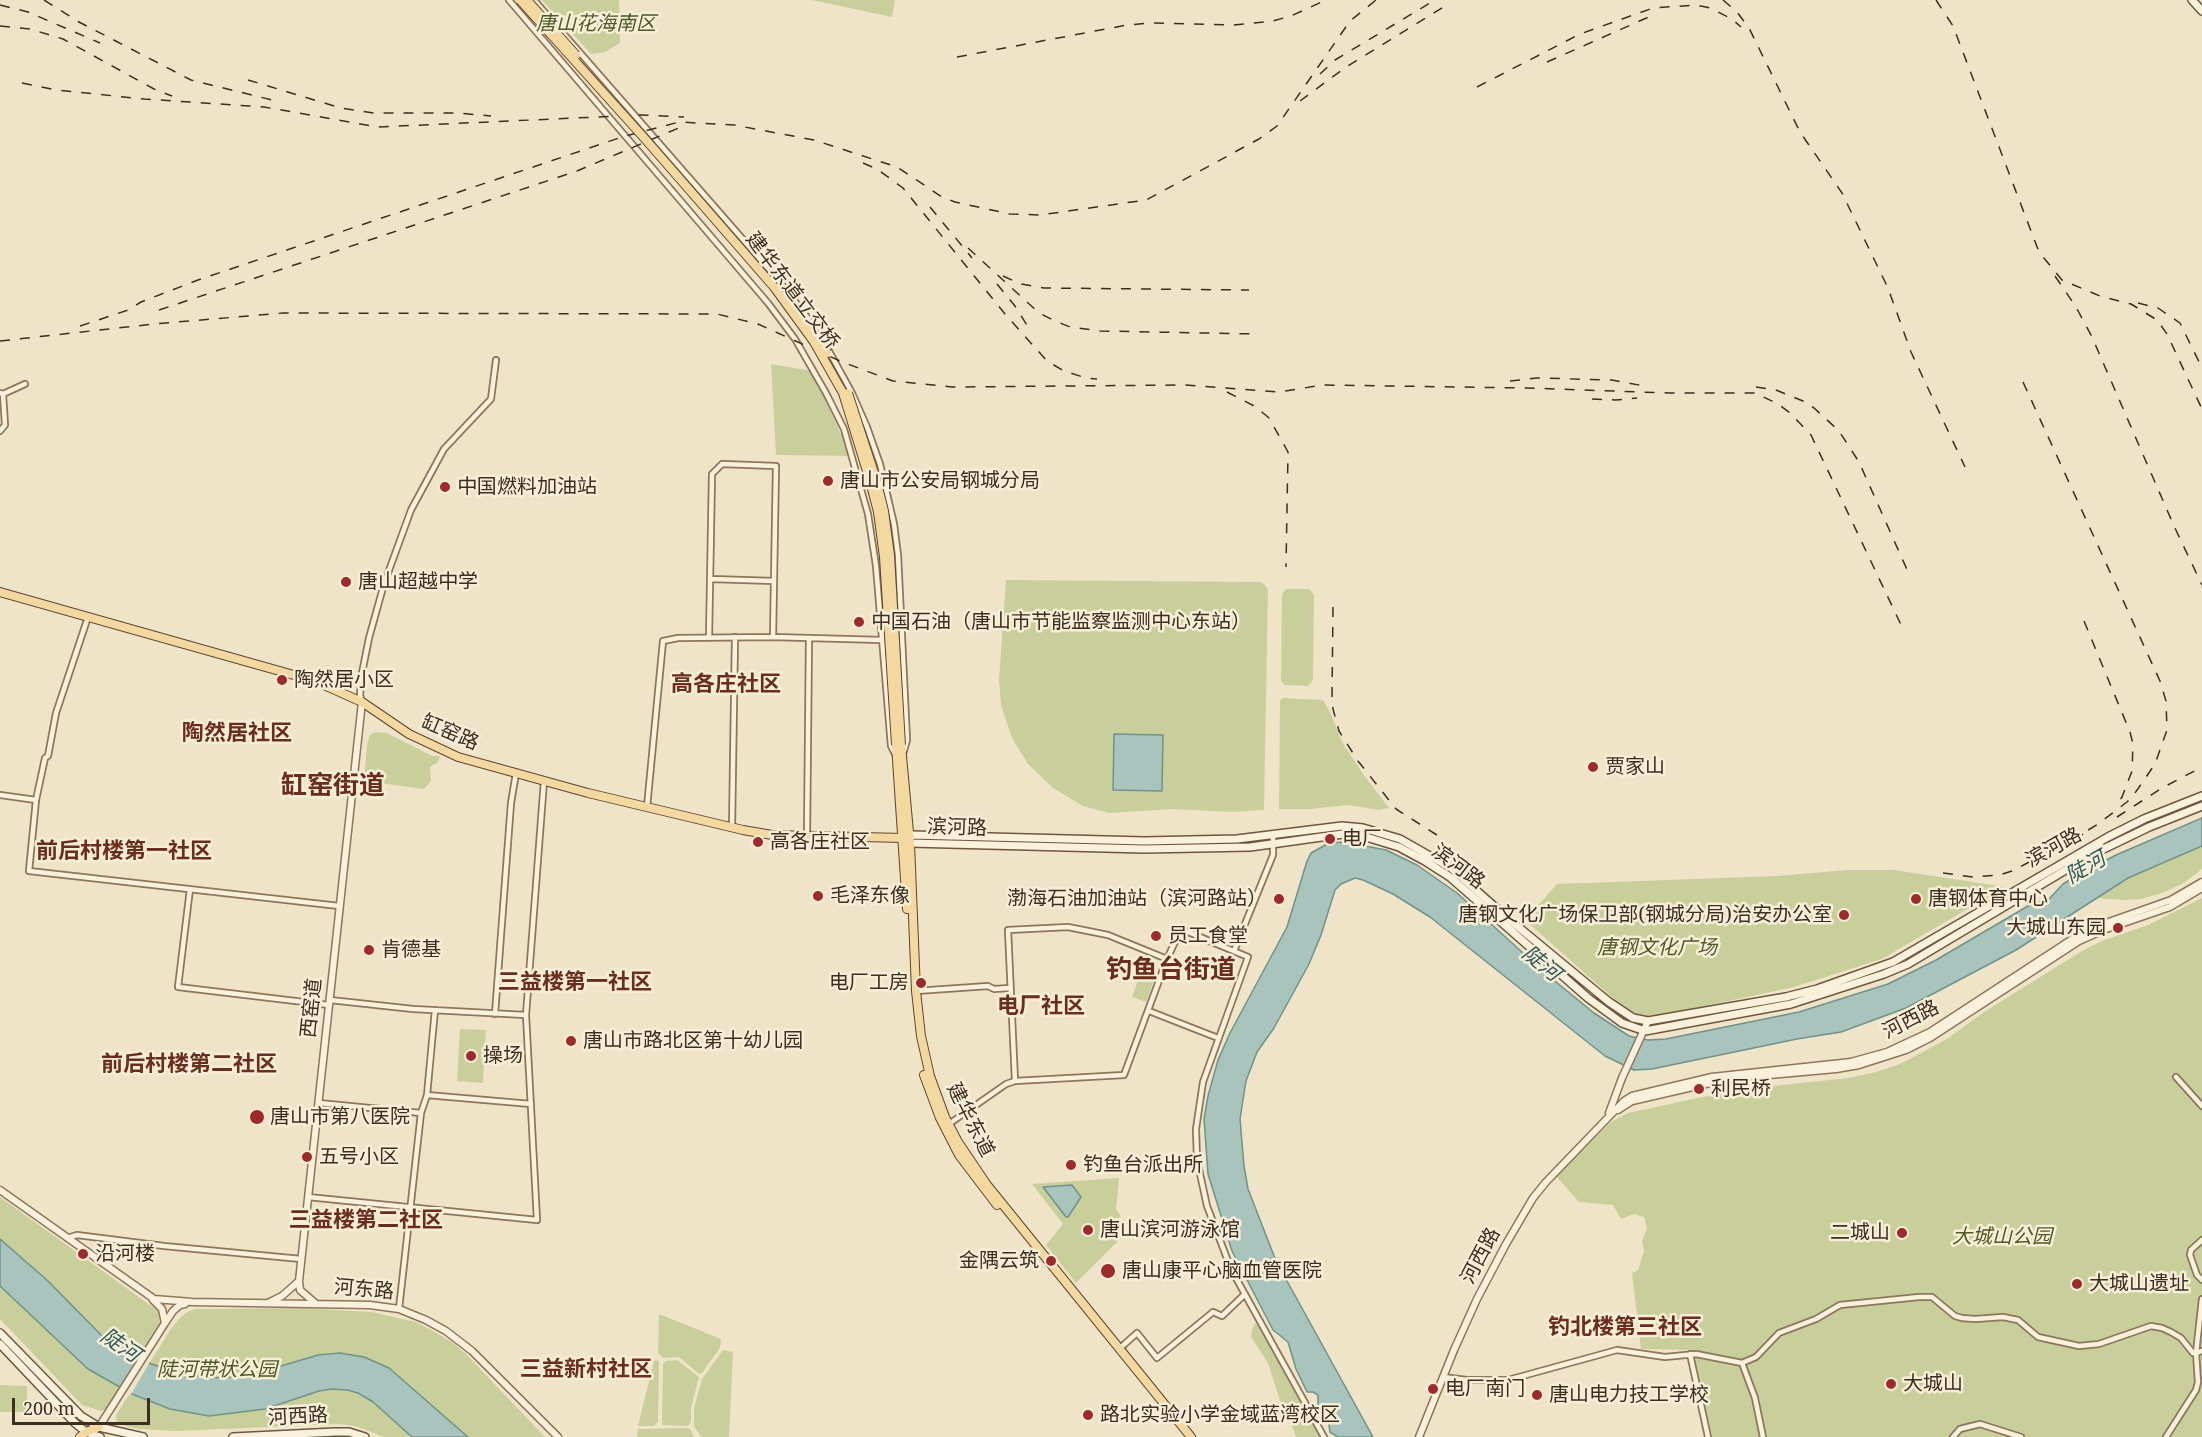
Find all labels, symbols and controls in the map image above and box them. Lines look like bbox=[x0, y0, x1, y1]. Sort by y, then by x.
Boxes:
park label: 唐山花海南区 bbox=[536, 12, 656, 36]
street label: 建华东道立交桥 bbox=[740, 228, 844, 354]
place label: 唐山市公安局钢城分局 bbox=[840, 469, 1040, 493]
marker: 唐山市公安局钢城分局 bbox=[821, 474, 835, 488]
place label: 中国燃料加油站 bbox=[457, 475, 597, 499]
marker: 中国燃料加油站 bbox=[438, 480, 452, 494]
place label: 唐山超越中学 bbox=[358, 570, 478, 594]
marker: 唐山超越中学 bbox=[339, 575, 353, 589]
place label: 中国石油（唐山市节能监察监测中心东站） bbox=[871, 610, 1251, 634]
marker: 中国石油（唐山市节能监察监测中心东站） bbox=[852, 615, 866, 629]
place label: 陶然居小区 bbox=[294, 668, 394, 692]
district label: 高各庄社区 bbox=[671, 672, 781, 698]
marker: 陶然居小区 bbox=[275, 673, 289, 687]
street label: 缸窑路 bbox=[418, 710, 482, 756]
district label: 陶然居社区 bbox=[182, 721, 292, 747]
place label: 贾家山 bbox=[1605, 755, 1665, 779]
marker: 贾家山 bbox=[1586, 760, 1600, 774]
district label: 缸窑街道 bbox=[281, 771, 385, 803]
street label: 滨河路 bbox=[927, 815, 987, 841]
street label: 滨河路 bbox=[2022, 823, 2086, 873]
place label: 电厂 bbox=[1342, 827, 1382, 851]
place label: 高各庄社区 bbox=[770, 830, 870, 854]
marker: 电厂 bbox=[1323, 832, 1337, 846]
marker: 高各庄社区 bbox=[751, 835, 765, 849]
district label: 前后村楼第一社区 bbox=[36, 839, 212, 865]
street label: 滨河路 bbox=[1427, 839, 1489, 895]
water label: 陡河 bbox=[2062, 847, 2110, 889]
place label: 毛泽东像 bbox=[830, 884, 910, 908]
place label: 渤海石油加油站（滨河路站） bbox=[1007, 887, 1267, 911]
place label: 唐钢体育中心 bbox=[1928, 887, 2048, 911]
marker: 毛泽东像 bbox=[811, 889, 825, 903]
marker: 渤海石油加油站（滨河路站） bbox=[1272, 892, 1286, 906]
marker: 唐钢体育中心 bbox=[1909, 892, 1923, 906]
place label: 唐钢文化广场保卫部(钢城分局)治安办公室 bbox=[1458, 903, 1832, 927]
marker: 唐钢文化广场保卫部(钢城分局)治安办公室 bbox=[1837, 908, 1851, 922]
place label: 大城山东园 bbox=[2006, 916, 2106, 940]
marker: 大城山东园 bbox=[2111, 921, 2125, 935]
place label: 员工食堂 bbox=[1168, 924, 1248, 948]
marker: 员工食堂 bbox=[1149, 929, 1163, 943]
park label: 唐钢文化广场 bbox=[1597, 936, 1717, 960]
place label: 肯德基 bbox=[381, 938, 441, 962]
water label: 陡河 bbox=[1517, 941, 1565, 987]
marker: 肯德基 bbox=[362, 943, 376, 957]
district label: 钓鱼台街道 bbox=[1106, 955, 1236, 987]
district label: 三益楼第一社区 bbox=[498, 970, 652, 996]
place label: 电厂工房 bbox=[829, 971, 909, 995]
marker: 电厂工房 bbox=[914, 976, 928, 990]
street label: 西窑道 bbox=[297, 977, 327, 1039]
district label: 电厂社区 bbox=[997, 994, 1085, 1020]
street label: 河西路 bbox=[1879, 996, 1943, 1044]
place label: 唐山市路北区第十幼儿园 bbox=[583, 1029, 803, 1053]
marker: 唐山市路北区第十幼儿园 bbox=[564, 1034, 578, 1048]
place label: 操场 bbox=[483, 1044, 523, 1068]
marker: 操场 bbox=[464, 1049, 478, 1063]
district label: 前后村楼第二社区 bbox=[101, 1052, 277, 1078]
place label: 利民桥 bbox=[1711, 1077, 1771, 1101]
street label: 建华东道 bbox=[941, 1079, 999, 1161]
marker: 利民桥 bbox=[1692, 1082, 1706, 1096]
place label: 唐山市第八医院 bbox=[270, 1105, 410, 1129]
marker: 唐山市第八医院 bbox=[248, 1108, 266, 1126]
place label: 五号小区 bbox=[319, 1145, 399, 1169]
marker: 五号小区 bbox=[300, 1150, 314, 1164]
place label: 钓鱼台派出所 bbox=[1083, 1153, 1203, 1177]
marker: 钓鱼台派出所 bbox=[1064, 1158, 1078, 1172]
district label: 三益楼第二社区 bbox=[289, 1208, 443, 1234]
place label: 唐山滨河游泳馆 bbox=[1100, 1218, 1240, 1242]
place label: 二城山 bbox=[1830, 1221, 1890, 1245]
marker: 唐山滨河游泳馆 bbox=[1081, 1223, 1095, 1237]
street label: 河西路 bbox=[1456, 1224, 1506, 1288]
park label: 大城山公园 bbox=[1952, 1225, 2052, 1249]
marker: 二城山 bbox=[1895, 1226, 1909, 1240]
place label: 沿河楼 bbox=[95, 1242, 155, 1266]
marker: 沿河楼 bbox=[76, 1247, 90, 1261]
place label: 金隅云筑 bbox=[959, 1249, 1039, 1273]
marker: 金隅云筑 bbox=[1044, 1254, 1058, 1268]
place label: 唐山康平心脑血管医院 bbox=[1122, 1259, 1322, 1283]
marker: 唐山康平心脑血管医院 bbox=[1099, 1262, 1117, 1280]
place label: 大城山遗址 bbox=[2089, 1272, 2189, 1296]
street label: 河东路 bbox=[333, 1275, 395, 1305]
marker: 大城山遗址 bbox=[2070, 1277, 2084, 1291]
district label: 钓北楼第三社区 bbox=[1548, 1315, 1702, 1341]
water label: 陡河 bbox=[96, 1324, 144, 1368]
district label: 三益新村社区 bbox=[520, 1357, 652, 1383]
park label: 陡河带状公园 bbox=[157, 1358, 277, 1382]
place label: 大城山 bbox=[1903, 1372, 1963, 1396]
place label: 电厂南门 bbox=[1445, 1377, 1525, 1401]
marker: 大城山 bbox=[1884, 1377, 1898, 1391]
marker: 电厂南门 bbox=[1426, 1382, 1440, 1396]
place label: 唐山电力技工学校 bbox=[1549, 1383, 1709, 1407]
scale bar bbox=[15, 1386, 153, 1424]
marker: 唐山电力技工学校 bbox=[1530, 1388, 1544, 1402]
text: 200 m bbox=[23, 1396, 75, 1420]
street label: 河西路 bbox=[267, 1403, 329, 1431]
place label: 路北实验小学金域蓝湾校区 bbox=[1100, 1403, 1340, 1427]
marker: 路北实验小学金域蓝湾校区 bbox=[1081, 1408, 1095, 1422]

